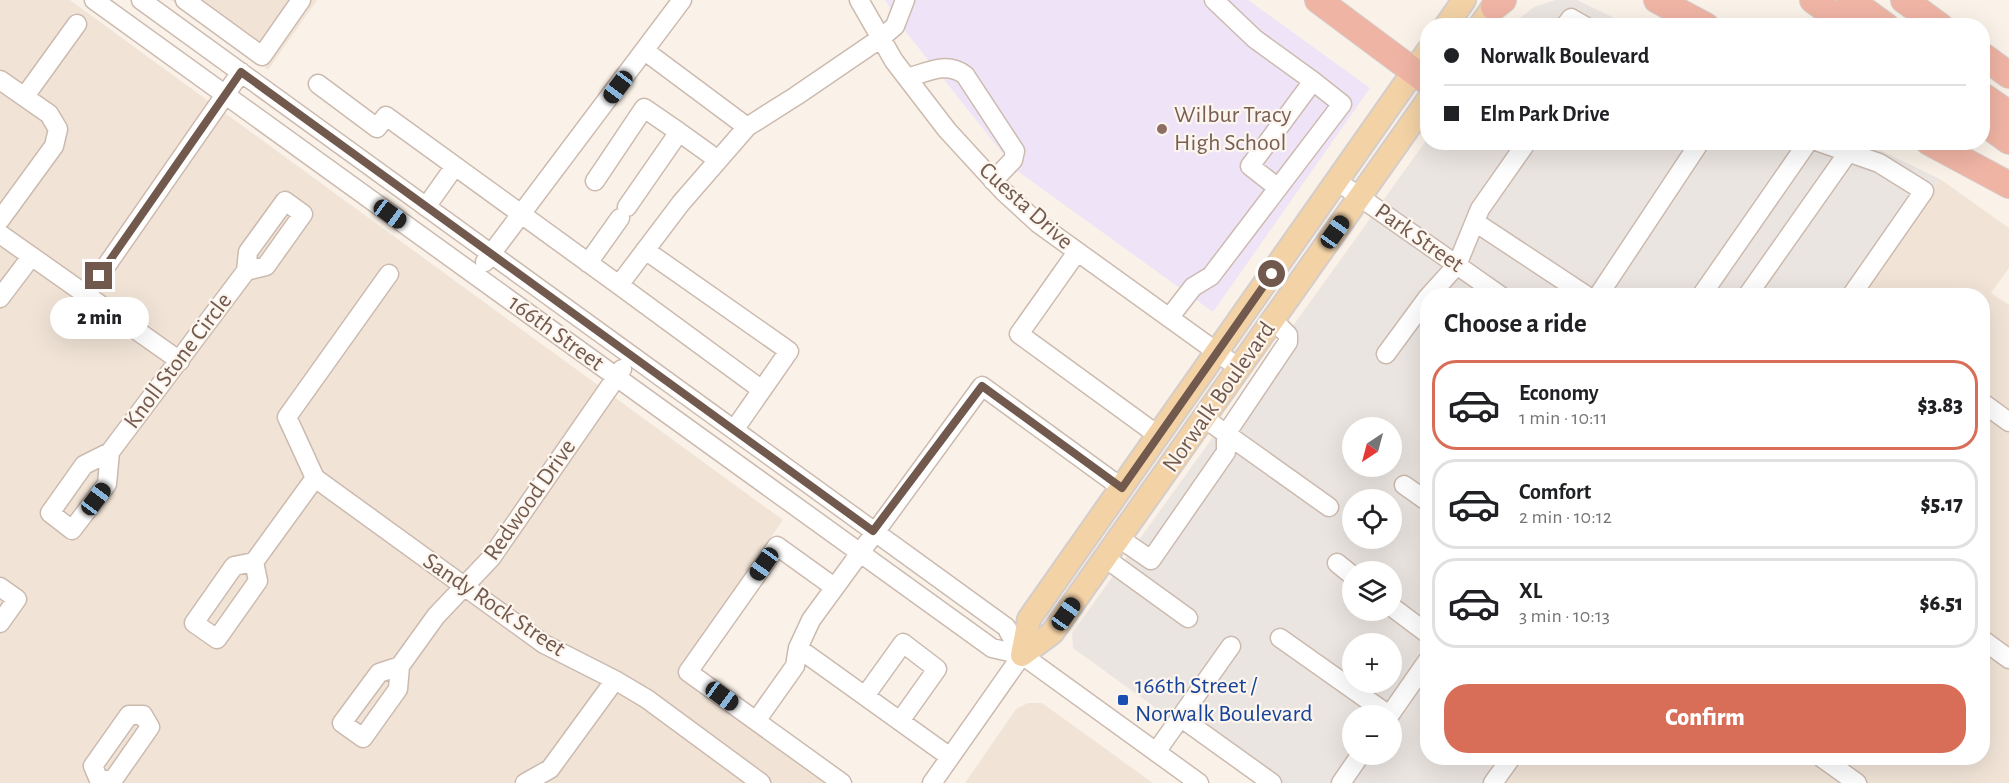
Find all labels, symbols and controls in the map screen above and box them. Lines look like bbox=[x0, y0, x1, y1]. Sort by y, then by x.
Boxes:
text: Norwalk Boulevard bbox=[1480, 45, 1649, 67]
car bbox=[600, 67, 636, 107]
place label: Wilbur Tracy High School bbox=[1174, 103, 1292, 155]
text: Elm Park Drive bbox=[1480, 103, 1610, 125]
marker: Wilbur Tracy High School bbox=[1155, 122, 1169, 136]
street label: Cuesta Drive bbox=[975, 158, 1077, 254]
car bbox=[370, 196, 410, 232]
street label: Park Street bbox=[1370, 199, 1468, 277]
car bbox=[1317, 212, 1353, 252]
route start bbox=[1258, 260, 1285, 287]
route end bbox=[85, 262, 112, 289]
street label: Knoll Stone Circle bbox=[119, 289, 237, 433]
street label: 166th Street bbox=[504, 291, 608, 376]
callout: 2 min bbox=[50, 297, 148, 339]
text: 2 min bbox=[77, 308, 122, 328]
text: Choose a ride bbox=[1444, 310, 1587, 337]
street label: Norwalk Boulevard bbox=[1158, 317, 1280, 477]
icon: car bbox=[1447, 378, 1501, 432]
text: Economy bbox=[1519, 382, 1599, 404]
text: $3.83 bbox=[1918, 394, 1963, 416]
text: 1 min · 10:11 bbox=[1519, 408, 1607, 428]
north arrow bbox=[1342, 417, 1402, 477]
map controls bbox=[1342, 417, 1402, 765]
street label: Redwood Drive bbox=[480, 435, 580, 565]
icon: car bbox=[1447, 477, 1501, 531]
car bbox=[78, 479, 114, 519]
text: Comfort bbox=[1519, 481, 1591, 503]
button: locate bbox=[1342, 489, 1402, 549]
text: $5.17 bbox=[1920, 493, 1963, 515]
text: 2 min · 10:12 bbox=[1519, 507, 1612, 527]
car bbox=[746, 544, 782, 584]
street label: Sandy Rock Street bbox=[419, 549, 570, 661]
button: layers bbox=[1342, 561, 1402, 621]
icon: car bbox=[1447, 576, 1501, 630]
text: XL bbox=[1519, 580, 1542, 602]
text: $6.51 bbox=[1919, 592, 1963, 614]
car bbox=[1048, 594, 1084, 634]
text: 3 min · 10:13 bbox=[1519, 606, 1610, 626]
button: + bbox=[1342, 633, 1402, 693]
place label: 166th Street / Norwalk Boulevard bbox=[1135, 674, 1313, 726]
car bbox=[702, 678, 742, 714]
button: Confirm bbox=[1444, 684, 1966, 753]
marker: 166th Street / Norwalk Boulevard bbox=[1116, 693, 1130, 707]
button: − bbox=[1342, 705, 1402, 765]

